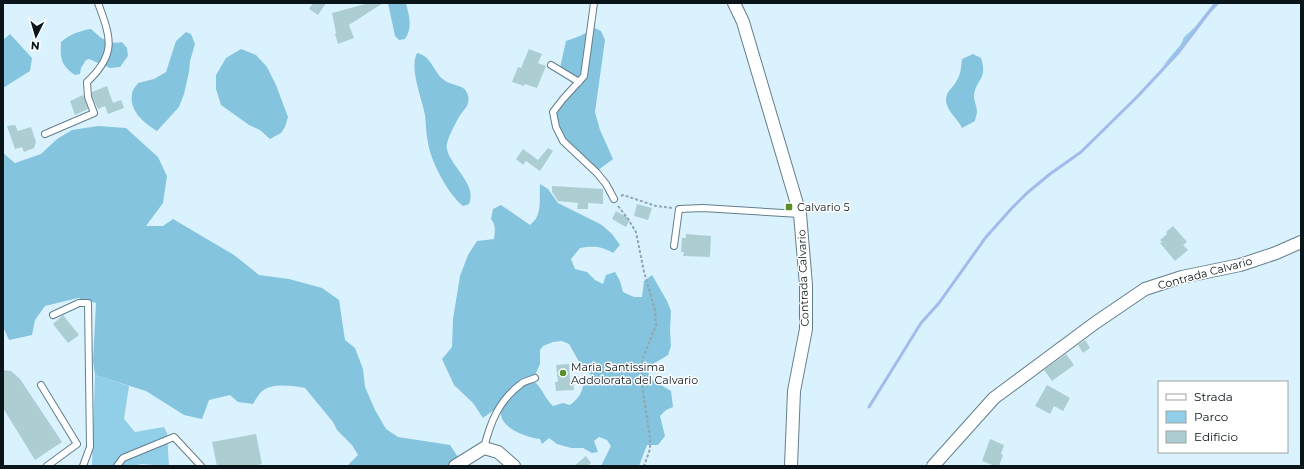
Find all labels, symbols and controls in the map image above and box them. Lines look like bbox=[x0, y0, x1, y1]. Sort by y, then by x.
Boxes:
north arrow bbox=[16, 16, 56, 56]
text: N bbox=[30, 39, 40, 53]
place label: Calvario 5 bbox=[797, 200, 850, 214]
marker: Calvario 5 bbox=[784, 202, 794, 212]
street label: Contrada Calvario bbox=[794, 229, 812, 327]
street label: Contrada Calvario bbox=[1156, 254, 1254, 292]
place label: Maria Santissima Addolorata del Calvario bbox=[571, 360, 698, 387]
marker: Maria Santissima Addolorata del Calvario bbox=[558, 368, 568, 378]
legend bbox=[1158, 381, 1288, 453]
text: Strada bbox=[1194, 389, 1233, 404]
text: Parco bbox=[1194, 409, 1228, 424]
text: Edificio bbox=[1194, 429, 1238, 444]

